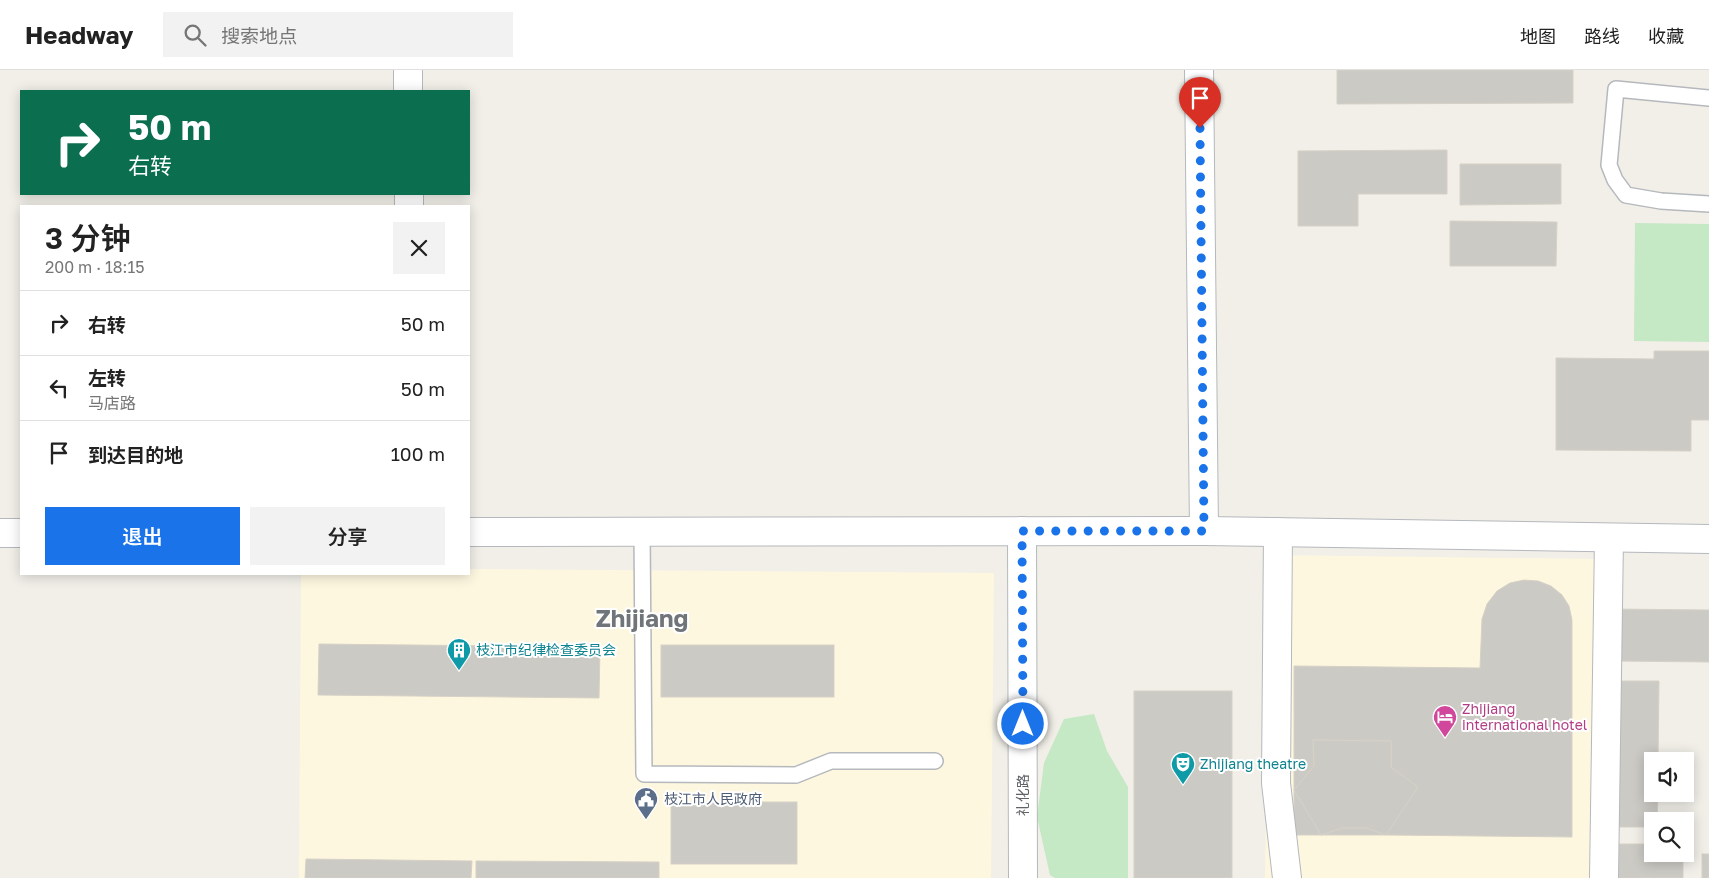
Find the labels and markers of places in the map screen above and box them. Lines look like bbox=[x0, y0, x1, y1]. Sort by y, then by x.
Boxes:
pin bbox=[1179, 77, 1221, 128]
building icon: 枝江市纪律检查委员会 bbox=[446, 637, 472, 671]
place label: 枝江市纪律检查委员会 bbox=[476, 641, 616, 658]
place label: Zhijiang international hotel bbox=[1462, 700, 1587, 733]
hotel icon: Zhijiang international hotel bbox=[1432, 704, 1458, 738]
theatre icon: Zhijiang theatre bbox=[1170, 751, 1196, 785]
place label: Zhijiang theatre bbox=[1200, 755, 1306, 772]
public building icon: 枝江市人民政府 bbox=[633, 786, 659, 820]
place label: 枝江市人民政府 bbox=[664, 790, 762, 807]

